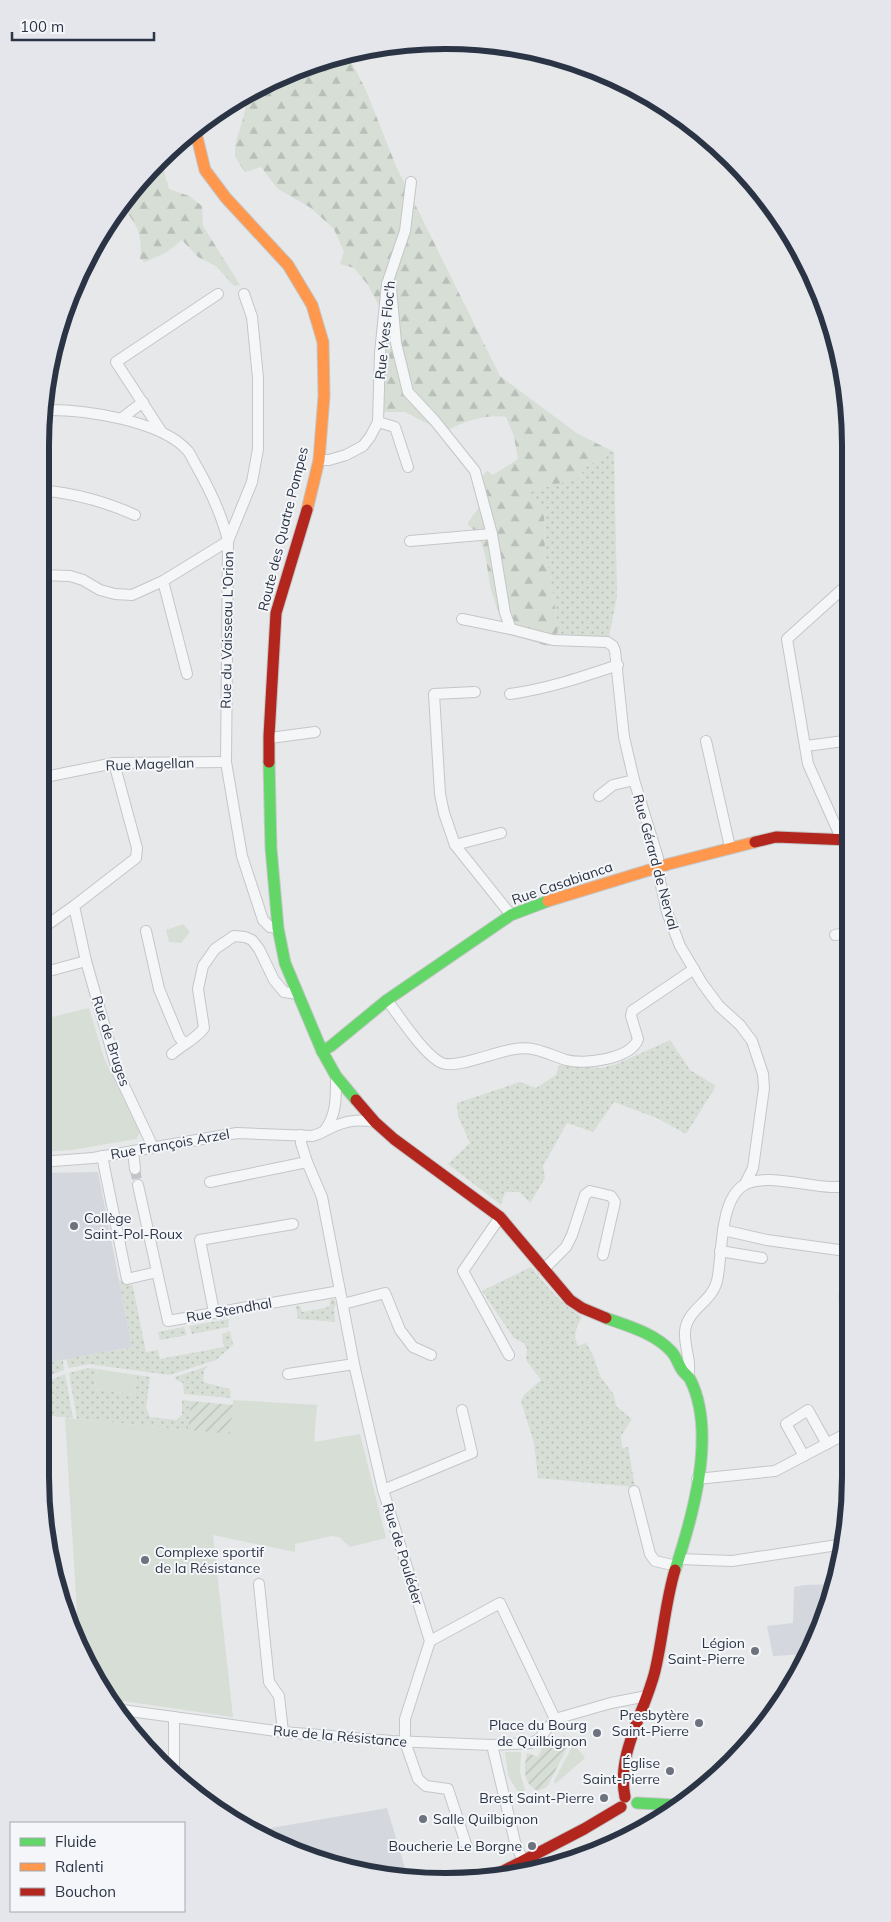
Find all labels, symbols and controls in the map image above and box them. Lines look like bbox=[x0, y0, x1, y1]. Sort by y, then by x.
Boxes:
scale bar bbox=[12, 10, 155, 42]
text: 100 m bbox=[20, 17, 64, 36]
street label: Rue Yves Floc'h bbox=[371, 280, 399, 380]
street label: Route des Quatre Pompes bbox=[254, 445, 312, 613]
street label: Rue du Vaisseau L'Orion bbox=[217, 551, 237, 709]
street label: Rue Magellan bbox=[105, 753, 195, 775]
street label: Rue Gérard de Nerval bbox=[629, 792, 683, 932]
street label: Rue Casabianca bbox=[509, 857, 615, 909]
street label: Rue de Bruges bbox=[88, 993, 134, 1089]
street label: Rue François Arzel bbox=[109, 1125, 231, 1163]
place label: Collège Saint-Pol-Roux bbox=[84, 1209, 183, 1243]
marker: Collège Saint-Pol-Roux bbox=[68, 1220, 80, 1232]
street label: Rue Stendhal bbox=[185, 1294, 273, 1326]
street label: Rue de Pouléder bbox=[379, 1501, 427, 1608]
place label: Complexe sportif de la Résistance bbox=[155, 1543, 264, 1577]
marker: Complexe sportif de la Résistance bbox=[139, 1554, 151, 1566]
place label: Légion Saint-Pierre bbox=[668, 1634, 745, 1668]
marker: Légion Saint-Pierre bbox=[749, 1645, 761, 1657]
place label: Presbytère Saint-Pierre bbox=[612, 1706, 689, 1740]
place label: Place du Bourg de Quilbignon bbox=[489, 1716, 587, 1750]
marker: Presbytère Saint-Pierre bbox=[693, 1717, 705, 1729]
street label: Rue de la Résistance bbox=[272, 1721, 408, 1751]
marker: Place du Bourg de Quilbignon bbox=[591, 1727, 603, 1739]
place label: Église Saint-Pierre bbox=[583, 1754, 660, 1788]
marker: Église Saint-Pierre bbox=[664, 1765, 676, 1777]
place label: Brest Saint-Pierre bbox=[479, 1789, 594, 1807]
marker: Brest Saint-Pierre bbox=[598, 1792, 610, 1804]
place label: Salle Quilbignon bbox=[433, 1810, 538, 1828]
marker: Salle Quilbignon bbox=[417, 1813, 429, 1825]
legend bbox=[10, 1822, 185, 1912]
text: Fluide bbox=[55, 1832, 96, 1851]
place label: Boucherie Le Borgne bbox=[388, 1837, 522, 1855]
marker: Boucherie Le Borgne bbox=[526, 1840, 538, 1852]
text: Ralenti bbox=[55, 1857, 104, 1876]
text: Bouchon bbox=[55, 1882, 116, 1901]

